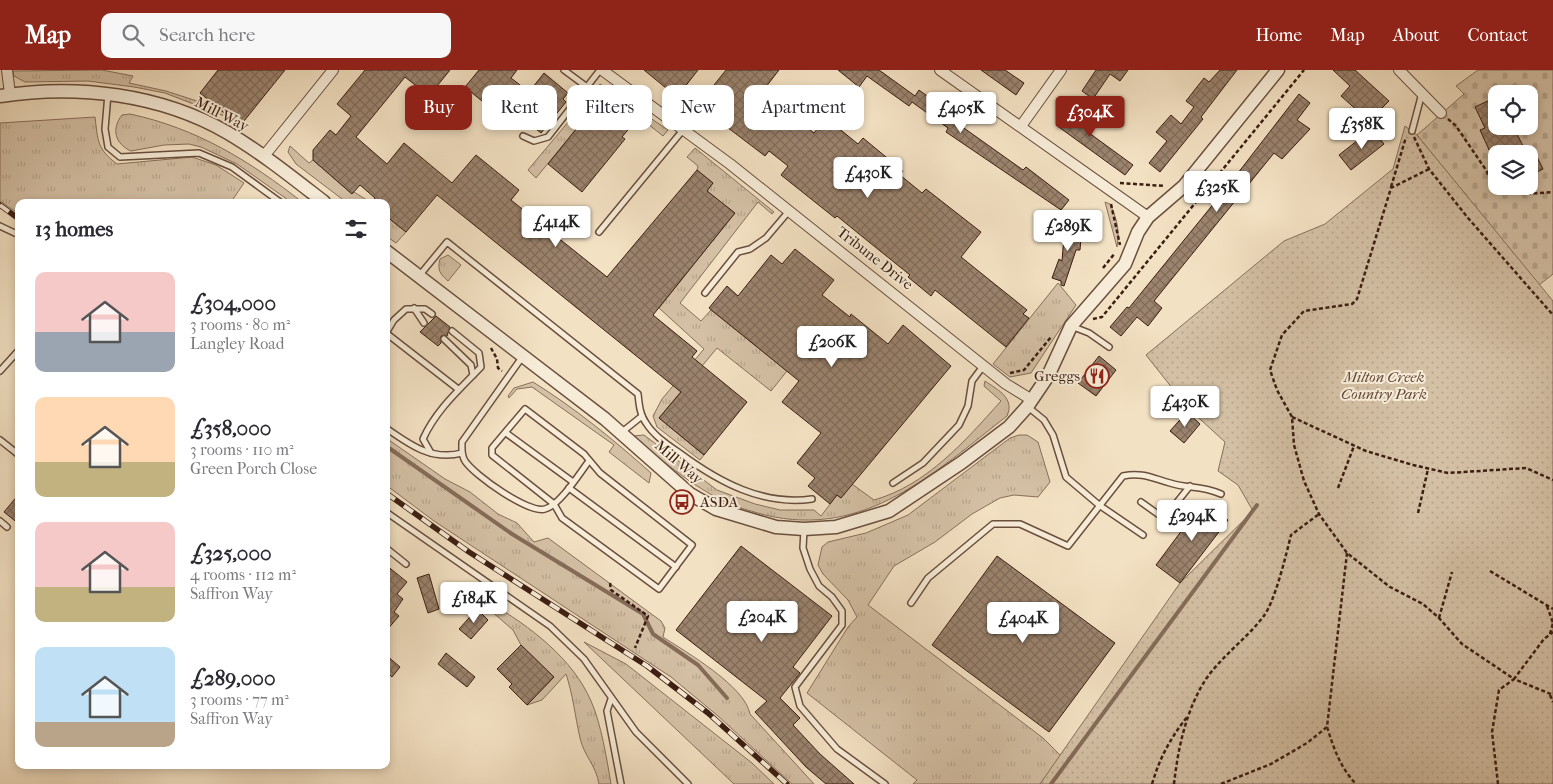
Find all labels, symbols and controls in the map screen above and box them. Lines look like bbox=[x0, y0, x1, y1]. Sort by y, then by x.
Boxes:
search box bbox=[101, 13, 451, 58]
text: Map bbox=[25, 21, 71, 49]
icon: search bbox=[119, 21, 147, 49]
text: Search here bbox=[159, 24, 255, 46]
text: Home bbox=[1255, 25, 1302, 46]
text: Map bbox=[1330, 25, 1365, 46]
text: About bbox=[1393, 25, 1439, 46]
text: Contact bbox=[1467, 25, 1528, 46]
chip: Buy bbox=[405, 85, 472, 130]
chip: Rent bbox=[482, 85, 557, 130]
chip: Filters bbox=[567, 85, 652, 130]
chip: New bbox=[662, 85, 734, 130]
chip: Apartment bbox=[744, 85, 864, 130]
map controls bbox=[1488, 85, 1538, 195]
button: locate bbox=[1488, 85, 1538, 135]
pin: £405K bbox=[926, 92, 996, 134]
street label: Mill Way bbox=[192, 93, 253, 136]
pin: £304K bbox=[1055, 96, 1125, 138]
text: £405K bbox=[937, 98, 985, 117]
text: £304K bbox=[1067, 102, 1113, 121]
pin: £358K bbox=[1327, 108, 1397, 150]
text: £358K bbox=[1340, 114, 1384, 133]
button: layers bbox=[1488, 145, 1538, 195]
pin: £430K bbox=[833, 156, 903, 199]
text: £430K bbox=[844, 163, 892, 182]
pin: £325K bbox=[1182, 170, 1252, 213]
text: £325K bbox=[1195, 177, 1239, 196]
pin: £414K bbox=[521, 206, 591, 248]
pin: £289K bbox=[1033, 210, 1103, 252]
text: £414K bbox=[533, 212, 579, 231]
icon: filters bbox=[342, 215, 370, 243]
text: £289K bbox=[1045, 216, 1091, 235]
text: 13 homes bbox=[35, 217, 113, 241]
street label: Tribune Drive bbox=[833, 223, 917, 294]
text: £304,000 bbox=[190, 291, 276, 315]
icon: home bbox=[75, 292, 135, 352]
text: 3 rooms · 80 m² bbox=[190, 315, 290, 334]
pin: £206K bbox=[797, 326, 867, 368]
text: £206K bbox=[808, 332, 856, 351]
text: Langley Road bbox=[190, 334, 284, 353]
restaurant icon: Greggs bbox=[1084, 363, 1110, 389]
place label: Greggs bbox=[1034, 367, 1080, 385]
park label: Milton Creek Country Park bbox=[1341, 368, 1427, 403]
pin: £430K bbox=[1150, 386, 1220, 428]
text: £430K bbox=[1161, 392, 1209, 411]
text: £358,000 bbox=[190, 416, 271, 440]
icon: home bbox=[75, 417, 135, 477]
street label: Mill Way bbox=[651, 436, 708, 489]
text: 3 rooms · 110 m² bbox=[190, 440, 294, 459]
text: Green Porch Close bbox=[190, 459, 317, 478]
bus stop icon: ASDA bbox=[669, 489, 695, 515]
place label: ASDA bbox=[699, 493, 739, 511]
pin: £294K bbox=[1157, 500, 1227, 542]
text: £294K bbox=[1168, 506, 1216, 525]
text: £325,000 bbox=[190, 541, 272, 565]
icon: home bbox=[75, 542, 135, 602]
text: 4 rooms · 112 m² bbox=[190, 565, 296, 584]
pin: £184K bbox=[439, 582, 509, 624]
text: Saffron Way bbox=[190, 584, 273, 603]
text: £184K bbox=[451, 588, 497, 607]
pin: £204K bbox=[727, 600, 797, 643]
pin: £404K bbox=[988, 602, 1058, 644]
text: £204K bbox=[738, 607, 786, 626]
text: £404K bbox=[998, 608, 1048, 627]
text: £289,000 bbox=[190, 666, 275, 690]
icon: home bbox=[75, 667, 135, 727]
text: 3 rooms · 77 m² bbox=[190, 690, 289, 709]
text: Saffron Way bbox=[190, 709, 273, 728]

